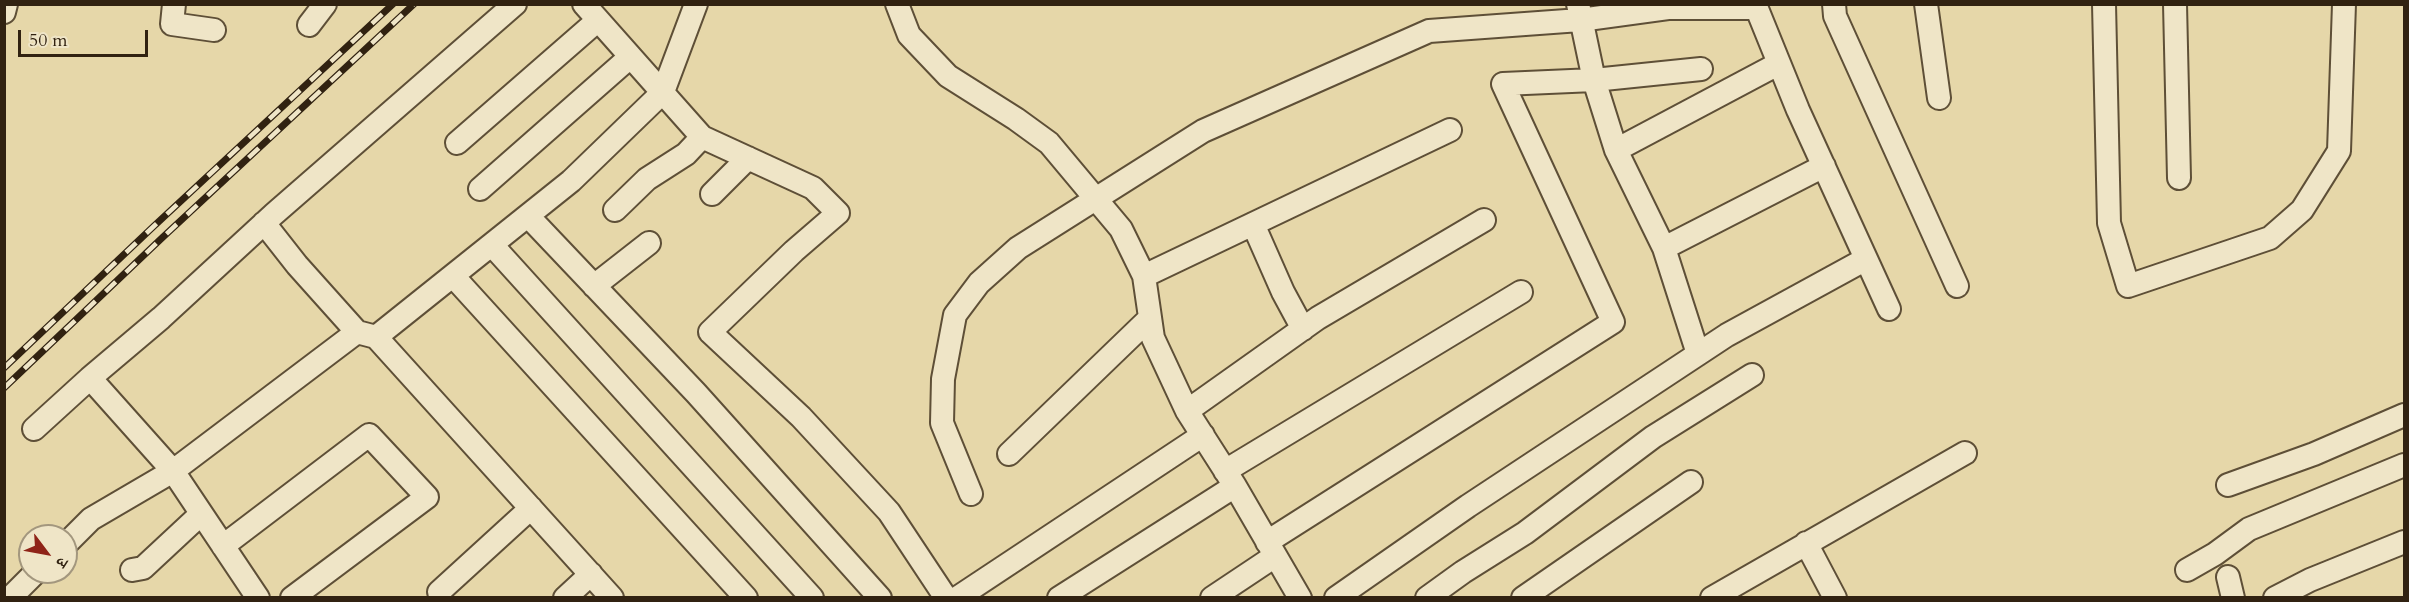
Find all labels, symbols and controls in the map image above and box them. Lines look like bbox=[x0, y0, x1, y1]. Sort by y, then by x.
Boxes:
scale bar bbox=[21, 18, 152, 56]
text: 50 m bbox=[29, 28, 68, 53]
north arrow bbox=[18, 524, 78, 584]
text: उ bbox=[50, 553, 73, 572]

